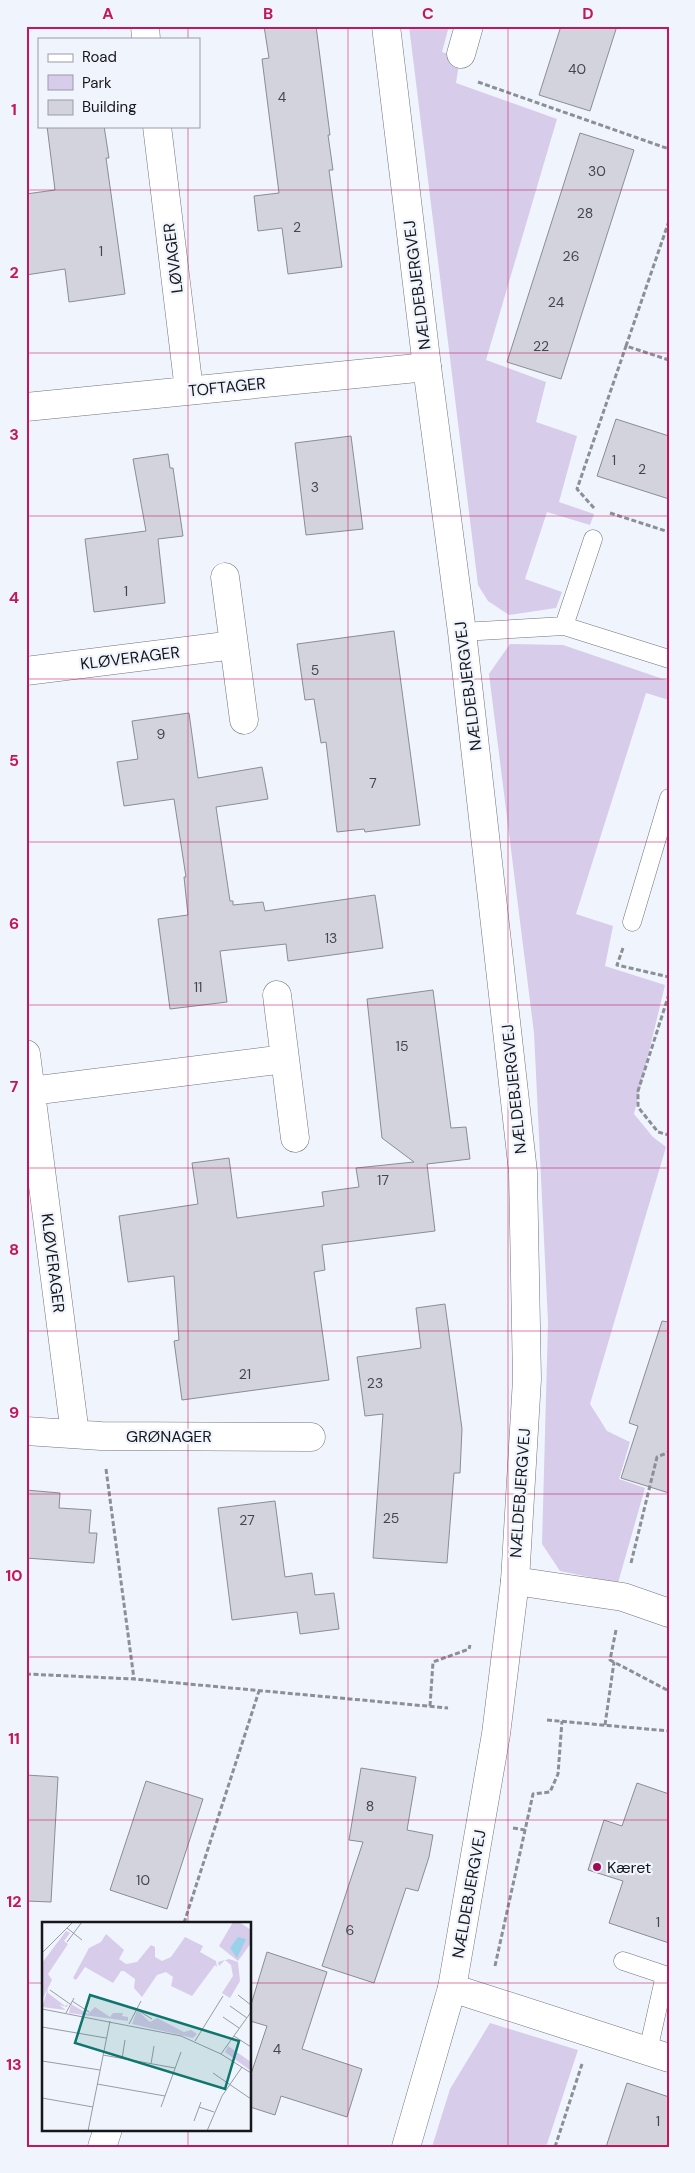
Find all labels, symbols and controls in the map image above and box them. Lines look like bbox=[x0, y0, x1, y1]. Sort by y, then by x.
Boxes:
text: A bbox=[102, 3, 114, 24]
text: B bbox=[263, 3, 273, 24]
text: C bbox=[422, 3, 434, 24]
text: D bbox=[582, 3, 594, 24]
legend bbox=[38, 38, 200, 128]
text: Road bbox=[82, 47, 117, 67]
house number: 40 bbox=[568, 60, 586, 78]
text: Park bbox=[82, 73, 112, 93]
house number: 4 bbox=[278, 88, 287, 106]
text: Building bbox=[82, 97, 137, 117]
text: 1 bbox=[11, 99, 17, 120]
house number: 30 bbox=[588, 162, 606, 180]
house number: 28 bbox=[577, 204, 593, 222]
house number: 2 bbox=[293, 218, 301, 236]
street label: NÆLDEBJERGVEJ bbox=[399, 219, 435, 351]
street label: LØVAGER bbox=[158, 222, 188, 294]
house number: 1 bbox=[99, 242, 103, 260]
house number: 26 bbox=[563, 247, 579, 265]
text: 2 bbox=[9, 262, 19, 283]
house number: 24 bbox=[548, 293, 565, 311]
house number: 22 bbox=[533, 337, 549, 355]
street label: TOFTAGER bbox=[187, 372, 267, 402]
text: 3 bbox=[9, 424, 19, 445]
house number: 1 bbox=[612, 451, 616, 469]
house number: 2 bbox=[638, 460, 646, 478]
house number: 3 bbox=[311, 478, 319, 496]
house number: 1 bbox=[124, 582, 128, 600]
text: 4 bbox=[9, 587, 19, 608]
street label: NÆLDEBJERGVEJ bbox=[450, 620, 486, 752]
street label: KLØVERAGER bbox=[79, 641, 181, 675]
house number: 5 bbox=[311, 661, 319, 679]
house number: 9 bbox=[157, 725, 166, 743]
text: 5 bbox=[9, 750, 19, 771]
house number: 7 bbox=[369, 774, 377, 792]
text: 6 bbox=[9, 913, 19, 934]
house number: 13 bbox=[325, 929, 337, 947]
house number: 11 bbox=[194, 978, 202, 996]
street label: NÆLDEBJERGVEJ bbox=[497, 1023, 531, 1155]
house number: 15 bbox=[396, 1037, 408, 1055]
text: 7 bbox=[10, 1076, 19, 1097]
house number: 17 bbox=[377, 1171, 389, 1189]
street label: KLØVERAGER bbox=[36, 1212, 70, 1314]
text: 8 bbox=[9, 1239, 19, 1260]
house number: 21 bbox=[239, 1365, 251, 1383]
house number: 23 bbox=[367, 1374, 383, 1392]
text: 9 bbox=[9, 1402, 19, 1423]
street label: GRØNAGER bbox=[126, 1426, 212, 1447]
street label: NÆLDEBJERGVEJ bbox=[505, 1427, 535, 1559]
house number: 25 bbox=[383, 1509, 399, 1527]
house number: 27 bbox=[239, 1511, 255, 1529]
text: 10 bbox=[5, 1565, 23, 1586]
text: 11 bbox=[8, 1728, 20, 1749]
house number: 8 bbox=[366, 1797, 374, 1815]
street label: NÆLDEBJERGVEJ bbox=[447, 1828, 491, 1960]
place label: Kæret bbox=[607, 1857, 651, 1878]
marker: Kæret bbox=[591, 1861, 603, 1873]
house number: 10 bbox=[136, 1871, 150, 1889]
text: 12 bbox=[6, 1891, 22, 1912]
house number: 1 bbox=[656, 1913, 660, 1931]
house number: 6 bbox=[346, 1921, 354, 1939]
inset map bbox=[42, 1922, 251, 2130]
house number: 4 bbox=[273, 2040, 282, 2058]
text: 13 bbox=[6, 2054, 22, 2075]
house number: 1 bbox=[656, 2112, 660, 2130]

